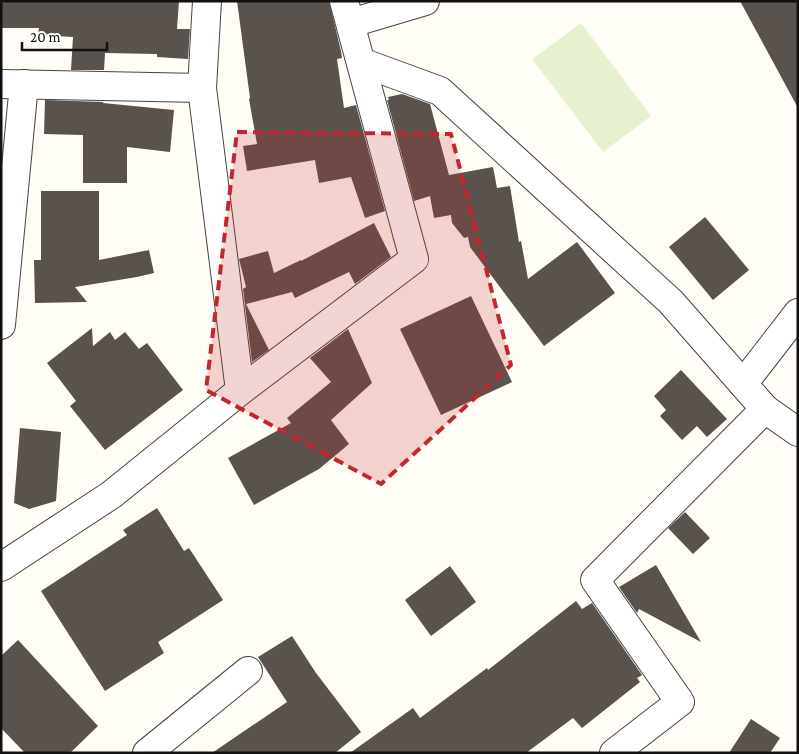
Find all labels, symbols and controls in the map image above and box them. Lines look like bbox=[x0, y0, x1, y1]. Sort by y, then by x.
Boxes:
scale bar bbox=[22, 20, 108, 52]
text: 20 m bbox=[30, 29, 61, 45]

